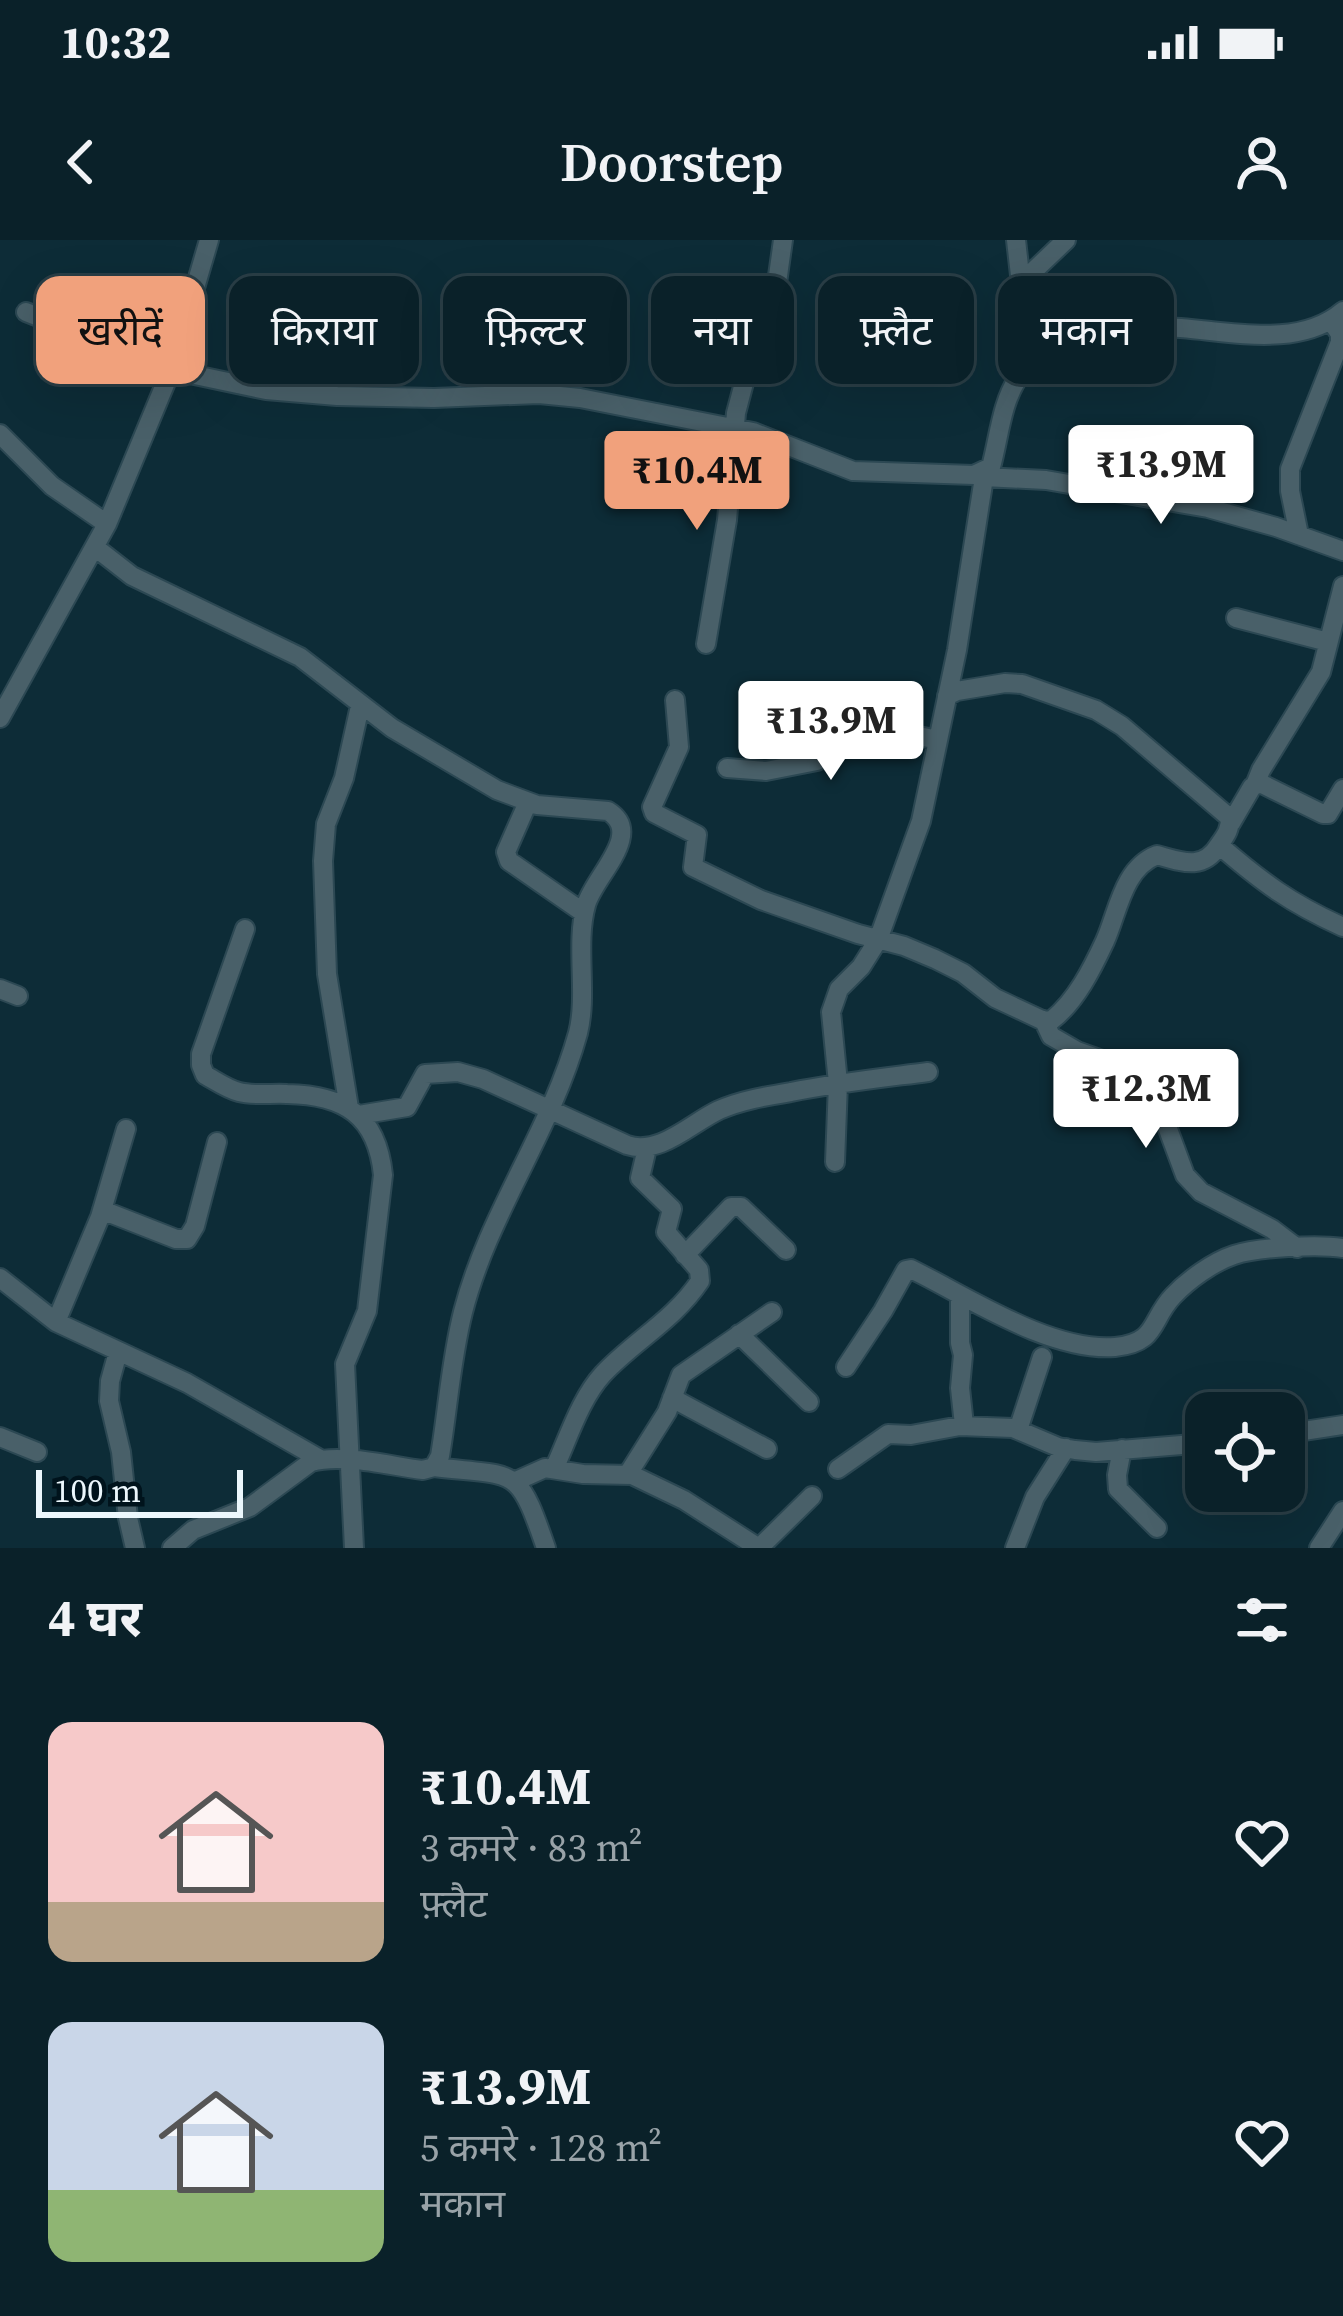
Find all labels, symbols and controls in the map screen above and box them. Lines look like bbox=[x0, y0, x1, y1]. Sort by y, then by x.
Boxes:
text: 10:32 bbox=[60, 11, 171, 73]
text: Doorstep bbox=[560, 125, 783, 199]
icon: back bbox=[48, 129, 114, 195]
icon: person bbox=[1229, 129, 1295, 195]
chip: खरीदें bbox=[36, 276, 205, 384]
chip: किराया bbox=[229, 276, 419, 384]
chip: फ़िल्टर bbox=[443, 276, 627, 384]
chip: नया bbox=[651, 276, 794, 384]
chip: फ़्लैट bbox=[818, 276, 974, 384]
chip: मकान bbox=[998, 276, 1174, 384]
pin: ₹13.9M bbox=[1063, 425, 1259, 527]
pin: ₹10.4M bbox=[599, 431, 795, 533]
text: ₹13.9M bbox=[1095, 437, 1227, 490]
text: ₹10.4M bbox=[631, 443, 763, 496]
pin: ₹13.9M bbox=[733, 681, 929, 783]
text: ₹13.9M bbox=[765, 693, 897, 746]
pin: ₹12.3M bbox=[1048, 1049, 1244, 1151]
text: ₹12.3M bbox=[1080, 1061, 1212, 1114]
map controls bbox=[1185, 1392, 1305, 1512]
button: locate bbox=[1185, 1392, 1305, 1512]
scale bar bbox=[36, 1464, 243, 1517]
text: 100 m bbox=[54, 1468, 141, 1513]
text: 4 घर bbox=[48, 1583, 142, 1653]
icon: filters bbox=[1229, 1587, 1295, 1653]
text: ₹10.4M bbox=[420, 1751, 592, 1821]
icon: home bbox=[144, 1770, 288, 1914]
icon: heart bbox=[1229, 1809, 1295, 1875]
text: 3 कमरे · 83 m² bbox=[420, 1821, 643, 1874]
text: फ़्लैट bbox=[420, 1877, 487, 1930]
text: ₹13.9M bbox=[420, 2051, 592, 2121]
icon: home bbox=[144, 2070, 288, 2214]
icon: heart bbox=[1229, 2109, 1295, 2175]
text: 5 कमरे · 128 m² bbox=[420, 2121, 662, 2174]
text: मकान bbox=[420, 2177, 505, 2230]

